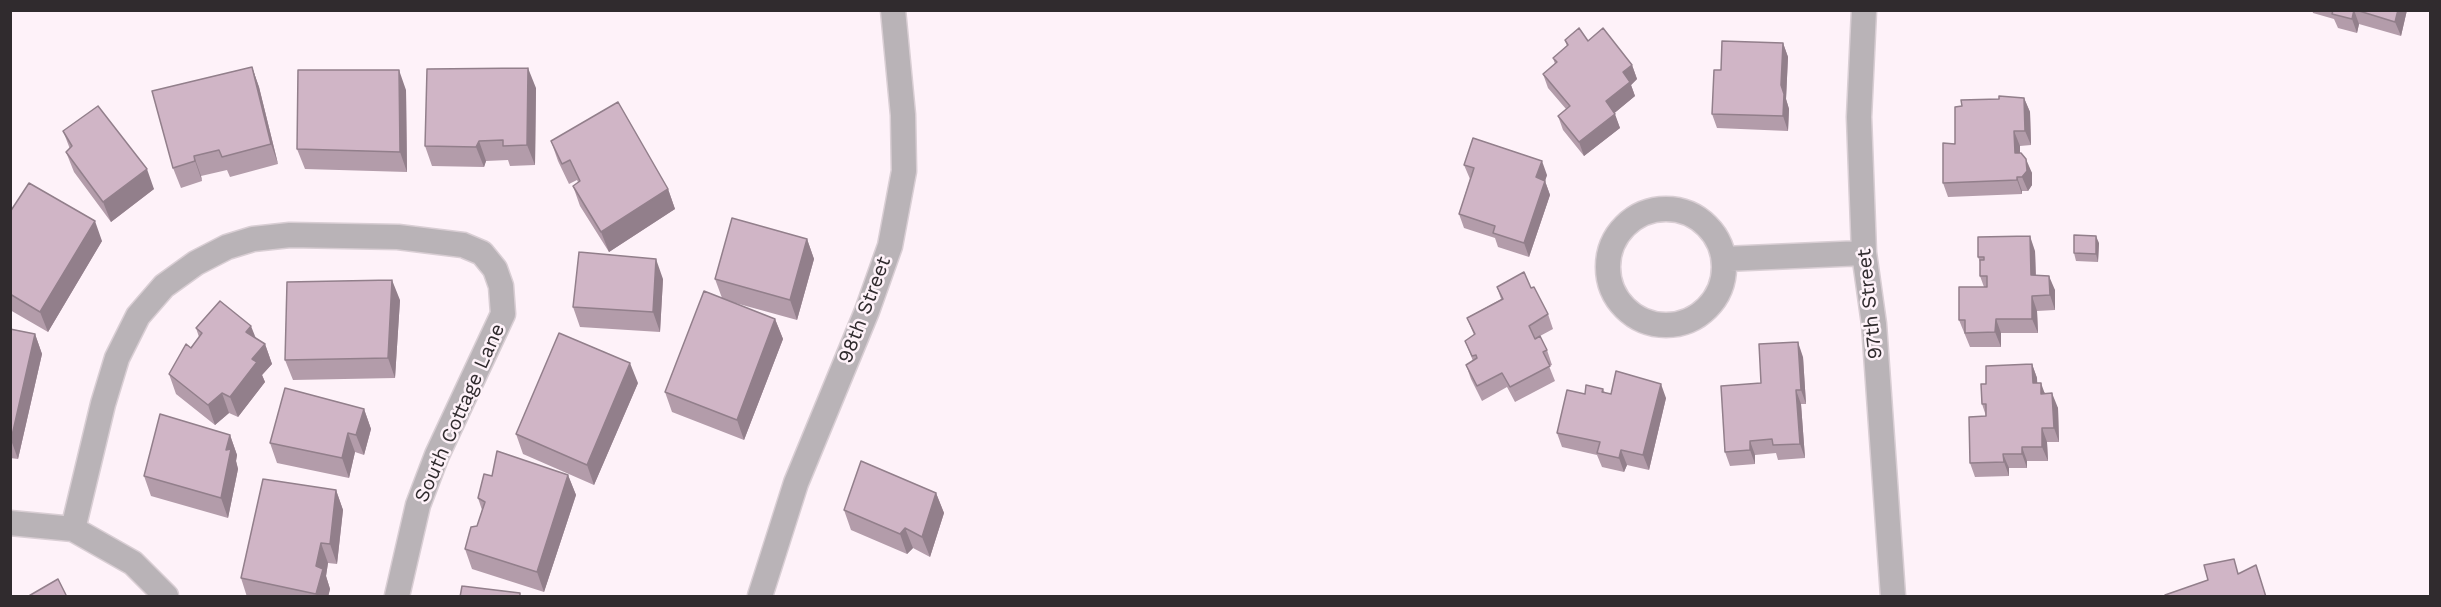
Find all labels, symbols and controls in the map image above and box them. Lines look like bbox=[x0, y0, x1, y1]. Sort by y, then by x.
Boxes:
street label: 97th Street bbox=[1852, 248, 1888, 360]
street label: 98th Street bbox=[834, 253, 896, 367]
street label: South Cottage Lane bbox=[410, 320, 510, 506]

